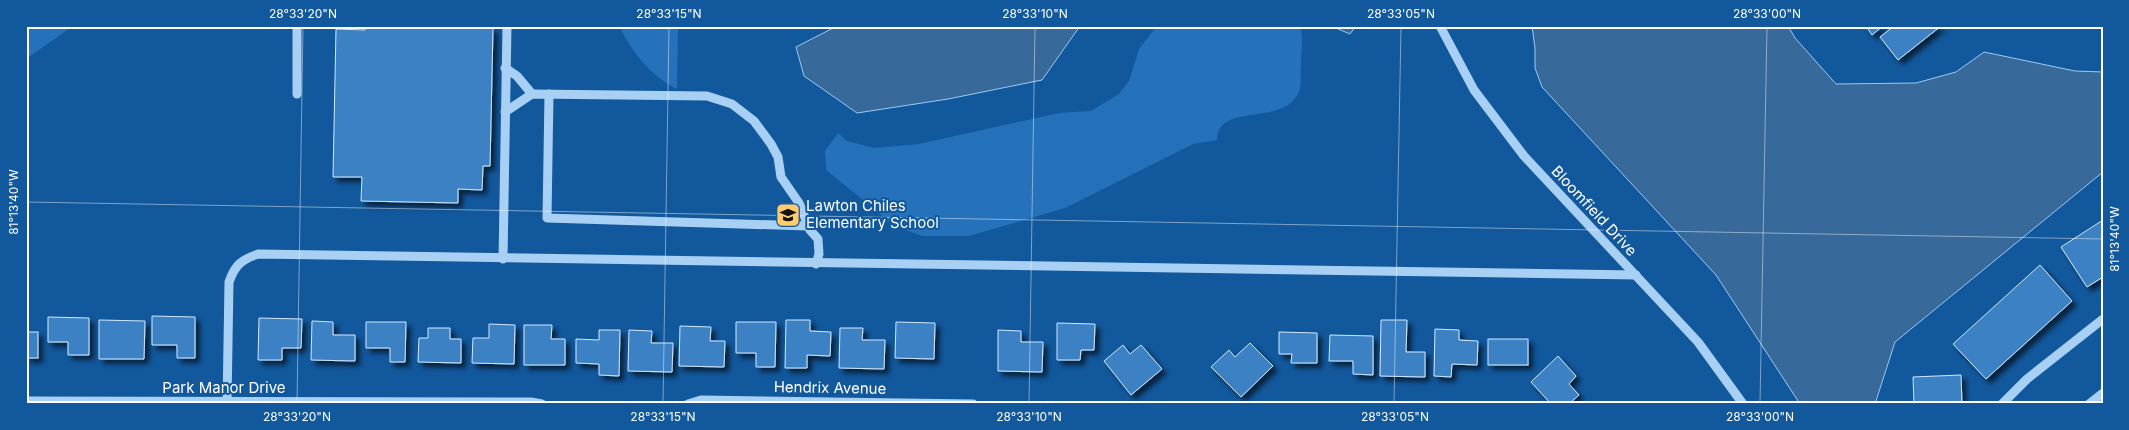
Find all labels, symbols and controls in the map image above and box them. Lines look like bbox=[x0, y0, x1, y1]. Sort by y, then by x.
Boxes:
text: 28°33'20"N bbox=[269, 6, 337, 21]
text: 28°33'15"N bbox=[636, 6, 702, 21]
text: 28°33'10"N bbox=[1002, 6, 1068, 21]
text: 28°33'05"N bbox=[1367, 6, 1435, 21]
text: 28°33'00"N bbox=[1733, 6, 1801, 21]
street label: Bloomfield Drive bbox=[1548, 161, 1641, 260]
text: 81°13'40"W bbox=[6, 169, 21, 235]
place label: Lawton Chiles Elementary School bbox=[806, 196, 939, 232]
school or university icon: Lawton Chiles Elementary School bbox=[775, 202, 801, 228]
text: 81°13'40"W bbox=[2107, 206, 2122, 272]
street label: Hendrix Avenue bbox=[774, 377, 886, 398]
street label: Park Manor Drive bbox=[162, 378, 286, 397]
text: 28°33'20"N bbox=[263, 409, 331, 424]
text: 28°33'15"N bbox=[630, 409, 696, 424]
text: 28°33'10"N bbox=[996, 409, 1062, 424]
text: 28°33'05"N bbox=[1361, 409, 1429, 424]
text: 28°33'00"N bbox=[1726, 409, 1794, 424]

